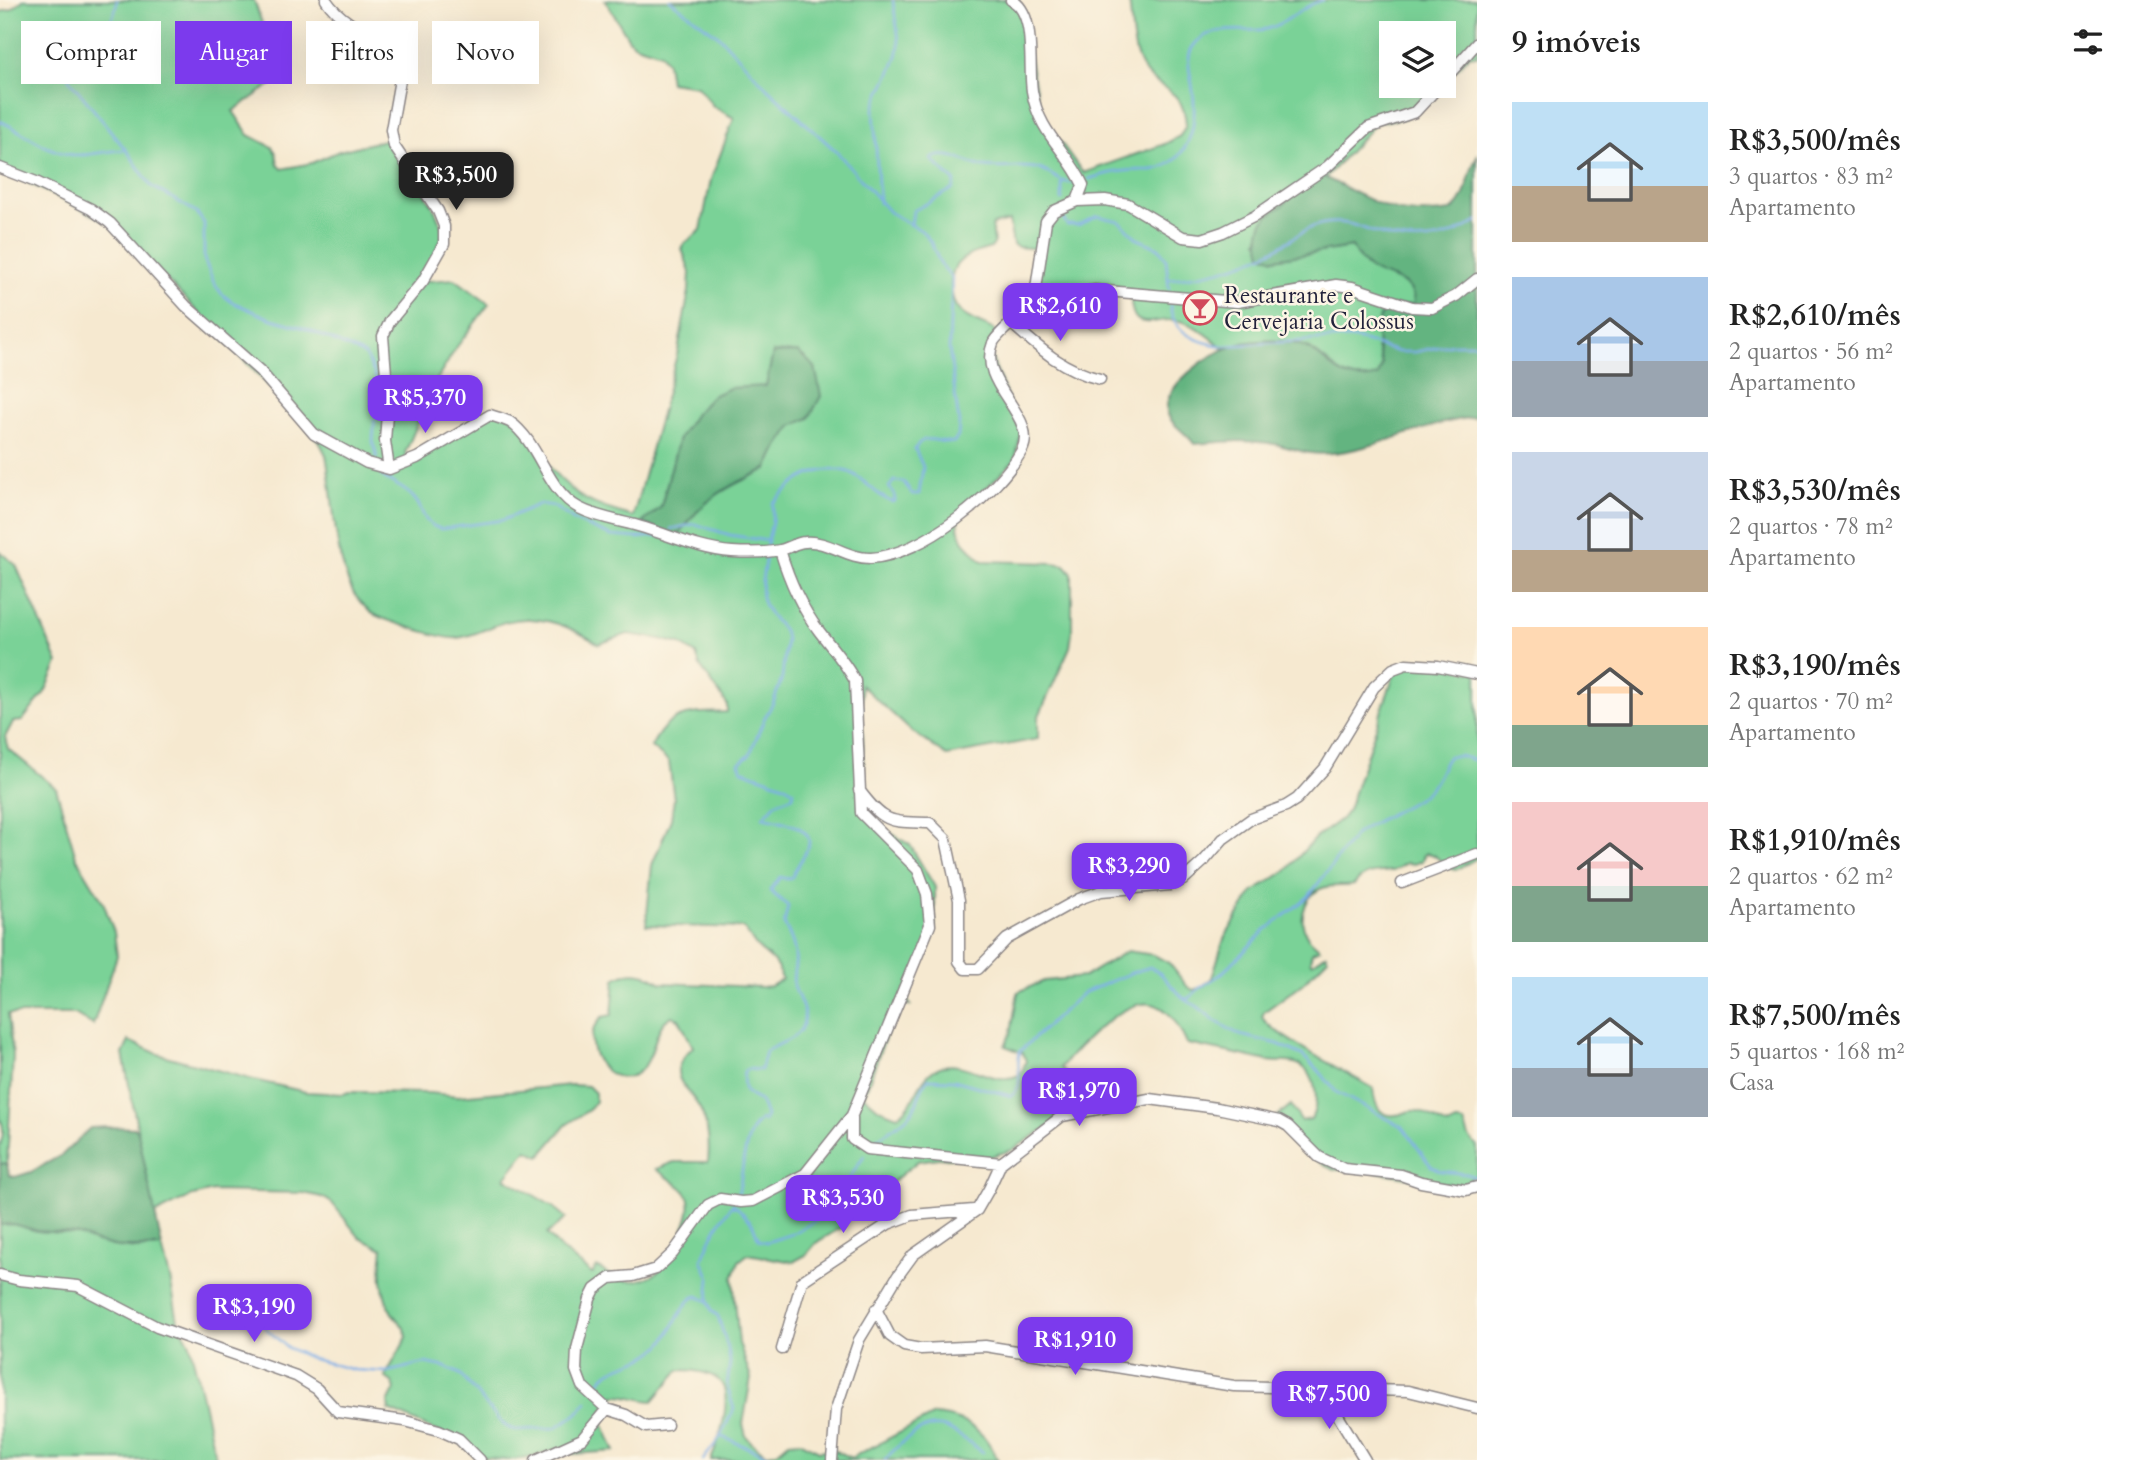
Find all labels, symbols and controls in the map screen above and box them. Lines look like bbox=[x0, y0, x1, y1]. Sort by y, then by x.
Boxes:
chip: Comprar bbox=[21, 21, 161, 84]
chip: Alugar bbox=[175, 21, 292, 84]
chip: Filtros bbox=[306, 21, 418, 84]
chip: Novo bbox=[432, 21, 539, 84]
map controls bbox=[1379, 21, 1456, 98]
button: layers bbox=[1379, 21, 1456, 98]
text: 9 imóveis bbox=[1512, 22, 1641, 63]
icon: filters bbox=[2069, 23, 2107, 61]
text: R$3,500/mês bbox=[1729, 120, 1901, 161]
icon: home bbox=[1568, 130, 1652, 214]
pin: R$3,500 bbox=[391, 152, 521, 212]
text: R$3,500 bbox=[415, 159, 497, 190]
text: 3 quartos · 83 m² bbox=[1729, 161, 1893, 192]
text: Apartamento bbox=[1729, 192, 1856, 223]
place label: Restaurante e Cervejaria Colossus bbox=[1224, 280, 1414, 337]
pin: R$2,610 bbox=[995, 284, 1125, 343]
bar icon: Restaurante e Cervejaria Colossus bbox=[1181, 289, 1219, 327]
text: R$2,610 bbox=[1019, 290, 1101, 321]
text: R$2,610/mês bbox=[1729, 295, 1901, 336]
icon: home bbox=[1568, 305, 1652, 389]
text: 2 quartos · 56 m² bbox=[1729, 336, 1893, 367]
text: Apartamento bbox=[1729, 367, 1856, 398]
pin: R$5,370 bbox=[360, 376, 490, 435]
text: R$5,370 bbox=[384, 382, 466, 413]
text: R$3,530/mês bbox=[1729, 470, 1901, 511]
icon: home bbox=[1568, 480, 1652, 564]
text: 2 quartos · 78 m² bbox=[1729, 511, 1893, 542]
text: Apartamento bbox=[1729, 542, 1856, 573]
text: R$3,190/mês bbox=[1729, 645, 1901, 686]
icon: home bbox=[1568, 655, 1652, 739]
text: 2 quartos · 70 m² bbox=[1729, 686, 1893, 717]
text: Apartamento bbox=[1729, 717, 1856, 748]
text: R$1,910/mês bbox=[1729, 820, 1901, 861]
icon: home bbox=[1568, 830, 1652, 914]
pin: R$3,290 bbox=[1064, 844, 1194, 903]
text: R$3,290 bbox=[1088, 850, 1170, 881]
text: 2 quartos · 62 m² bbox=[1729, 861, 1893, 892]
text: Apartamento bbox=[1729, 892, 1856, 923]
text: R$7,500/mês bbox=[1729, 995, 1901, 1036]
icon: home bbox=[1568, 1005, 1652, 1089]
text: 5 quartos · 168 m² bbox=[1729, 1036, 1904, 1067]
text: Casa bbox=[1729, 1067, 1774, 1098]
pin: R$1,970 bbox=[1014, 1068, 1144, 1128]
text: R$1,970 bbox=[1038, 1075, 1120, 1106]
pin: R$3,530 bbox=[778, 1176, 908, 1235]
text: R$3,530 bbox=[802, 1182, 884, 1213]
pin: R$3,190 bbox=[189, 1284, 319, 1344]
text: R$3,190 bbox=[213, 1291, 295, 1322]
pin: R$1,910 bbox=[1010, 1318, 1140, 1377]
text: R$1,910 bbox=[1034, 1324, 1116, 1355]
pin: R$7,500 bbox=[1264, 1372, 1394, 1431]
text: R$7,500 bbox=[1288, 1378, 1370, 1409]

